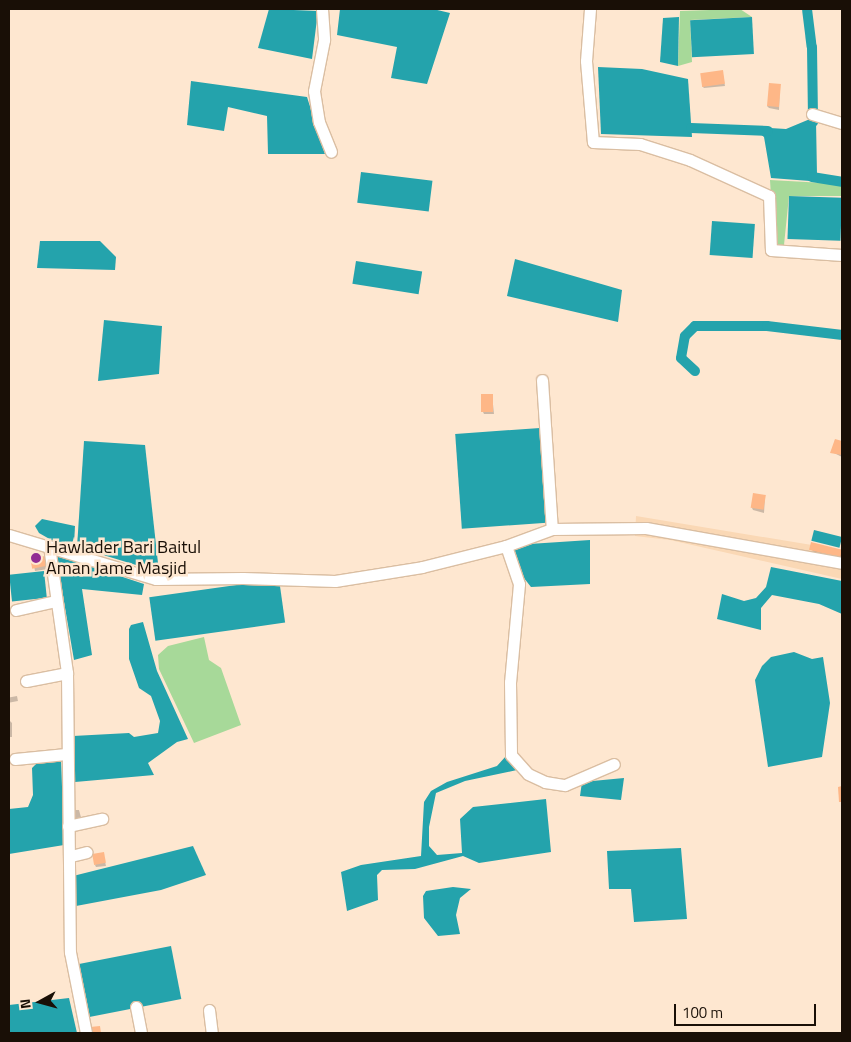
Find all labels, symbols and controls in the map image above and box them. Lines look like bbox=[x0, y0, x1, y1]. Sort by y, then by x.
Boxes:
place label: Hawlader Bari Baitul Aman Jame Masjid bbox=[46, 537, 201, 580]
marker: Hawlader Bari Baitul Aman Jame Masjid bbox=[30, 552, 42, 564]
north arrow bbox=[15, 977, 65, 1027]
scale bar bbox=[676, 994, 818, 1026]
text: N bbox=[14, 998, 36, 1010]
text: 100 m bbox=[682, 1001, 723, 1024]

